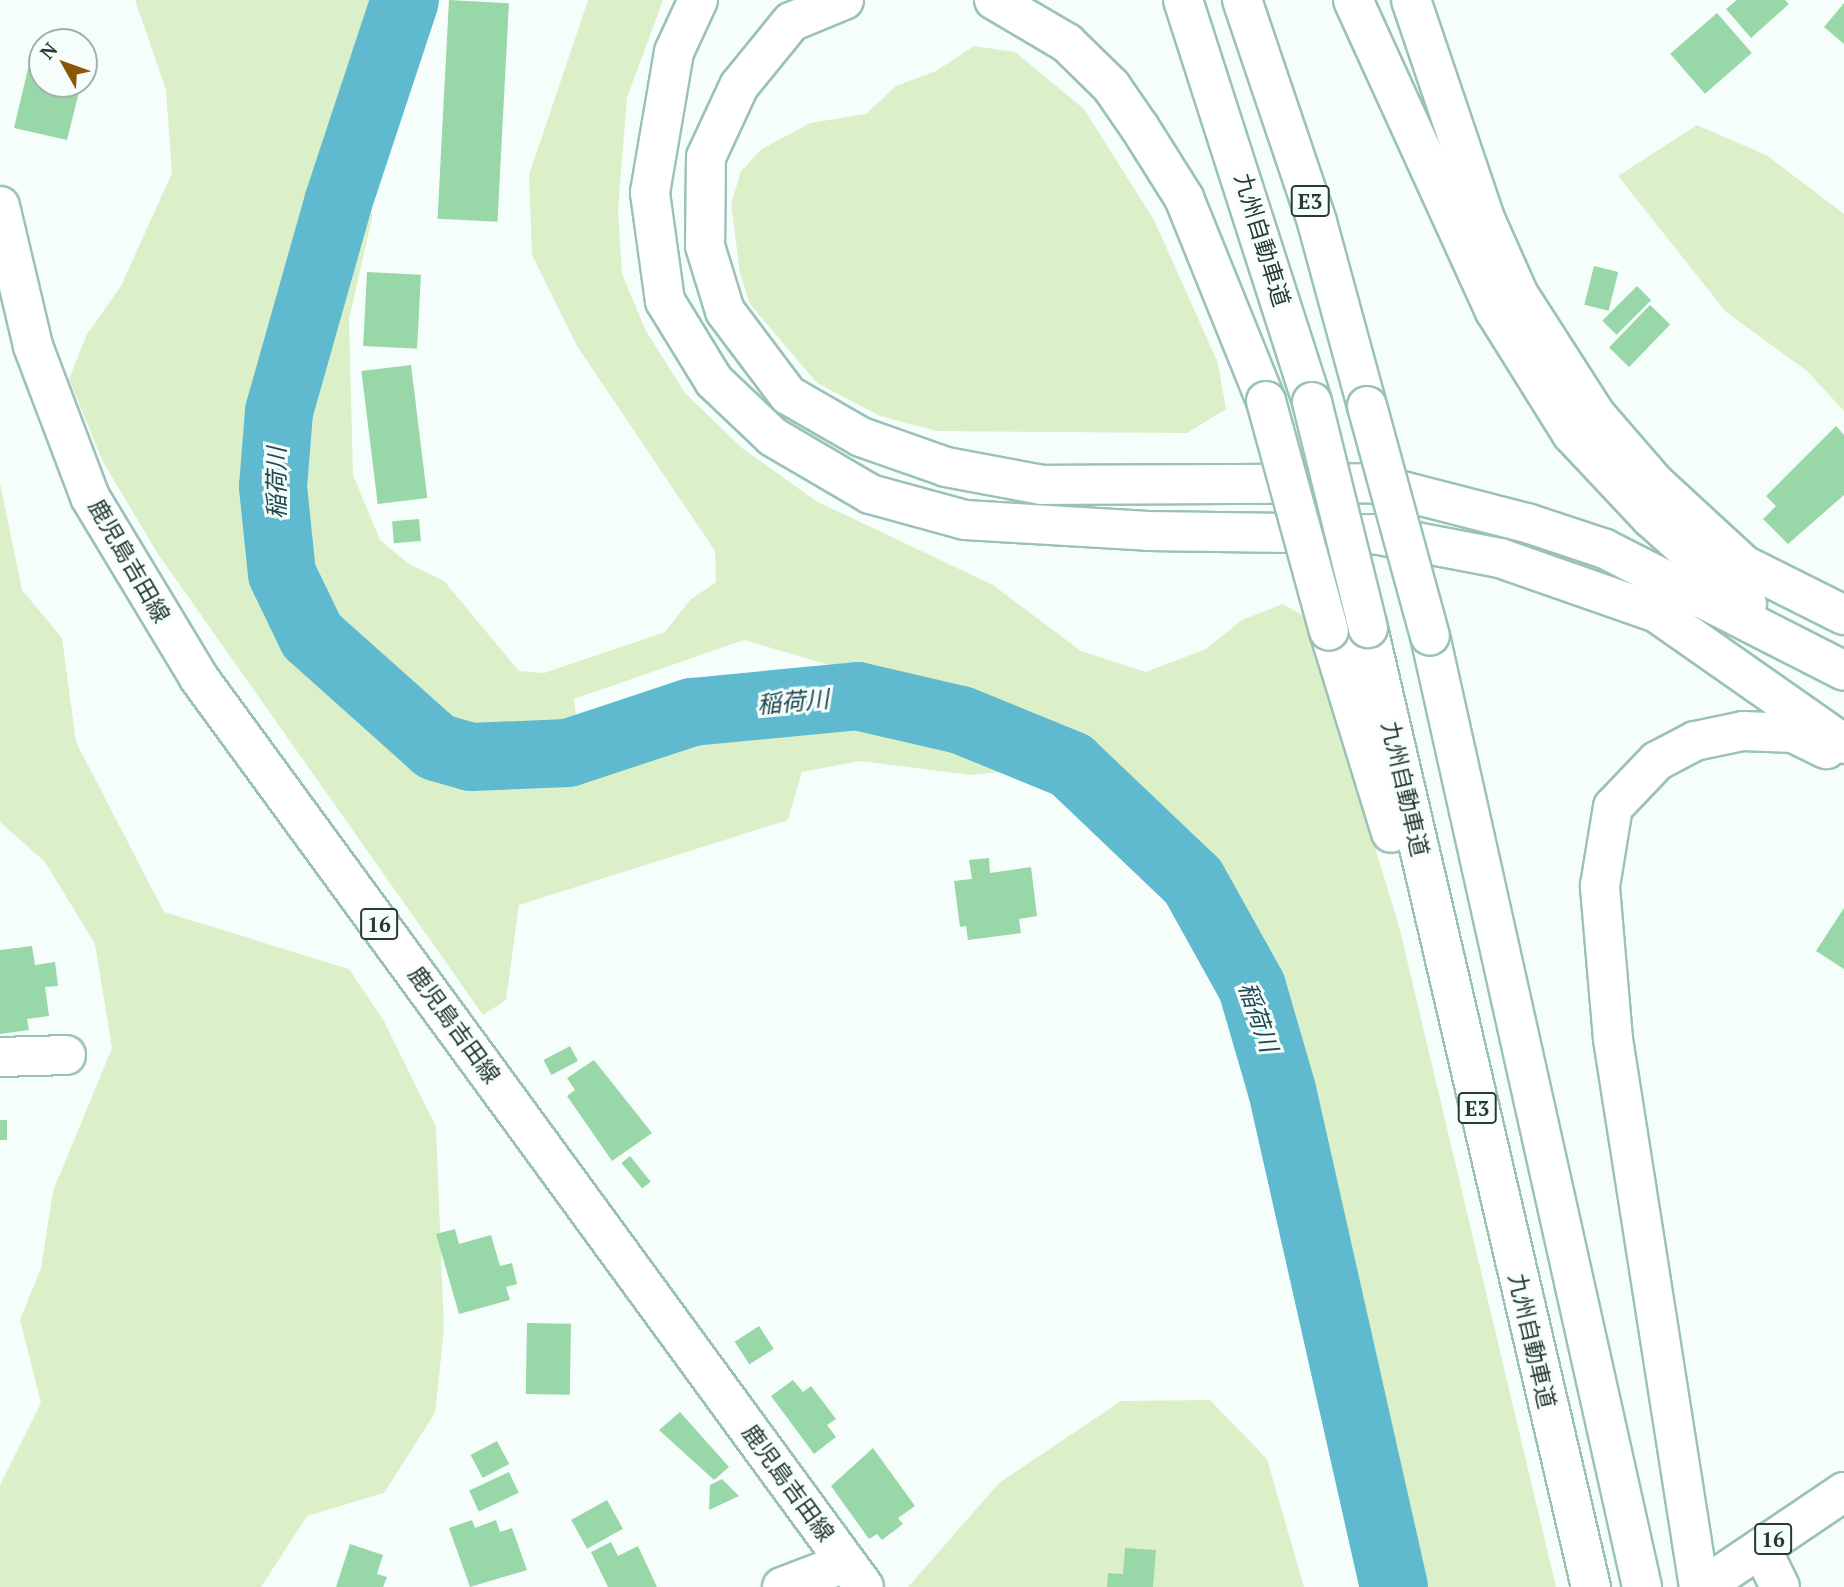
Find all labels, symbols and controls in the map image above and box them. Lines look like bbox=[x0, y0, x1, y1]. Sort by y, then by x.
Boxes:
north arrow bbox=[28, 28, 98, 98]
text: N bbox=[34, 37, 62, 64]
street label: 九州自動車道 bbox=[1229, 170, 1295, 310]
road number: E3 bbox=[1289, 184, 1331, 218]
water label: 稲荷川 bbox=[263, 447, 291, 519]
street label: 鹿児島吉田線 bbox=[83, 494, 175, 628]
water label: 稲荷川 bbox=[756, 685, 830, 719]
street label: 九州自動車道 bbox=[1376, 719, 1434, 859]
road number: 16 bbox=[360, 906, 398, 942]
street label: 鹿児島吉田線 bbox=[402, 961, 506, 1089]
water label: 稲荷川 bbox=[1233, 978, 1283, 1056]
road number: E3 bbox=[1456, 1090, 1498, 1126]
street label: 九州自動車道 bbox=[1503, 1271, 1561, 1411]
street label: 鹿児島吉田線 bbox=[736, 1419, 840, 1547]
road number: 16 bbox=[1754, 1522, 1792, 1556]

